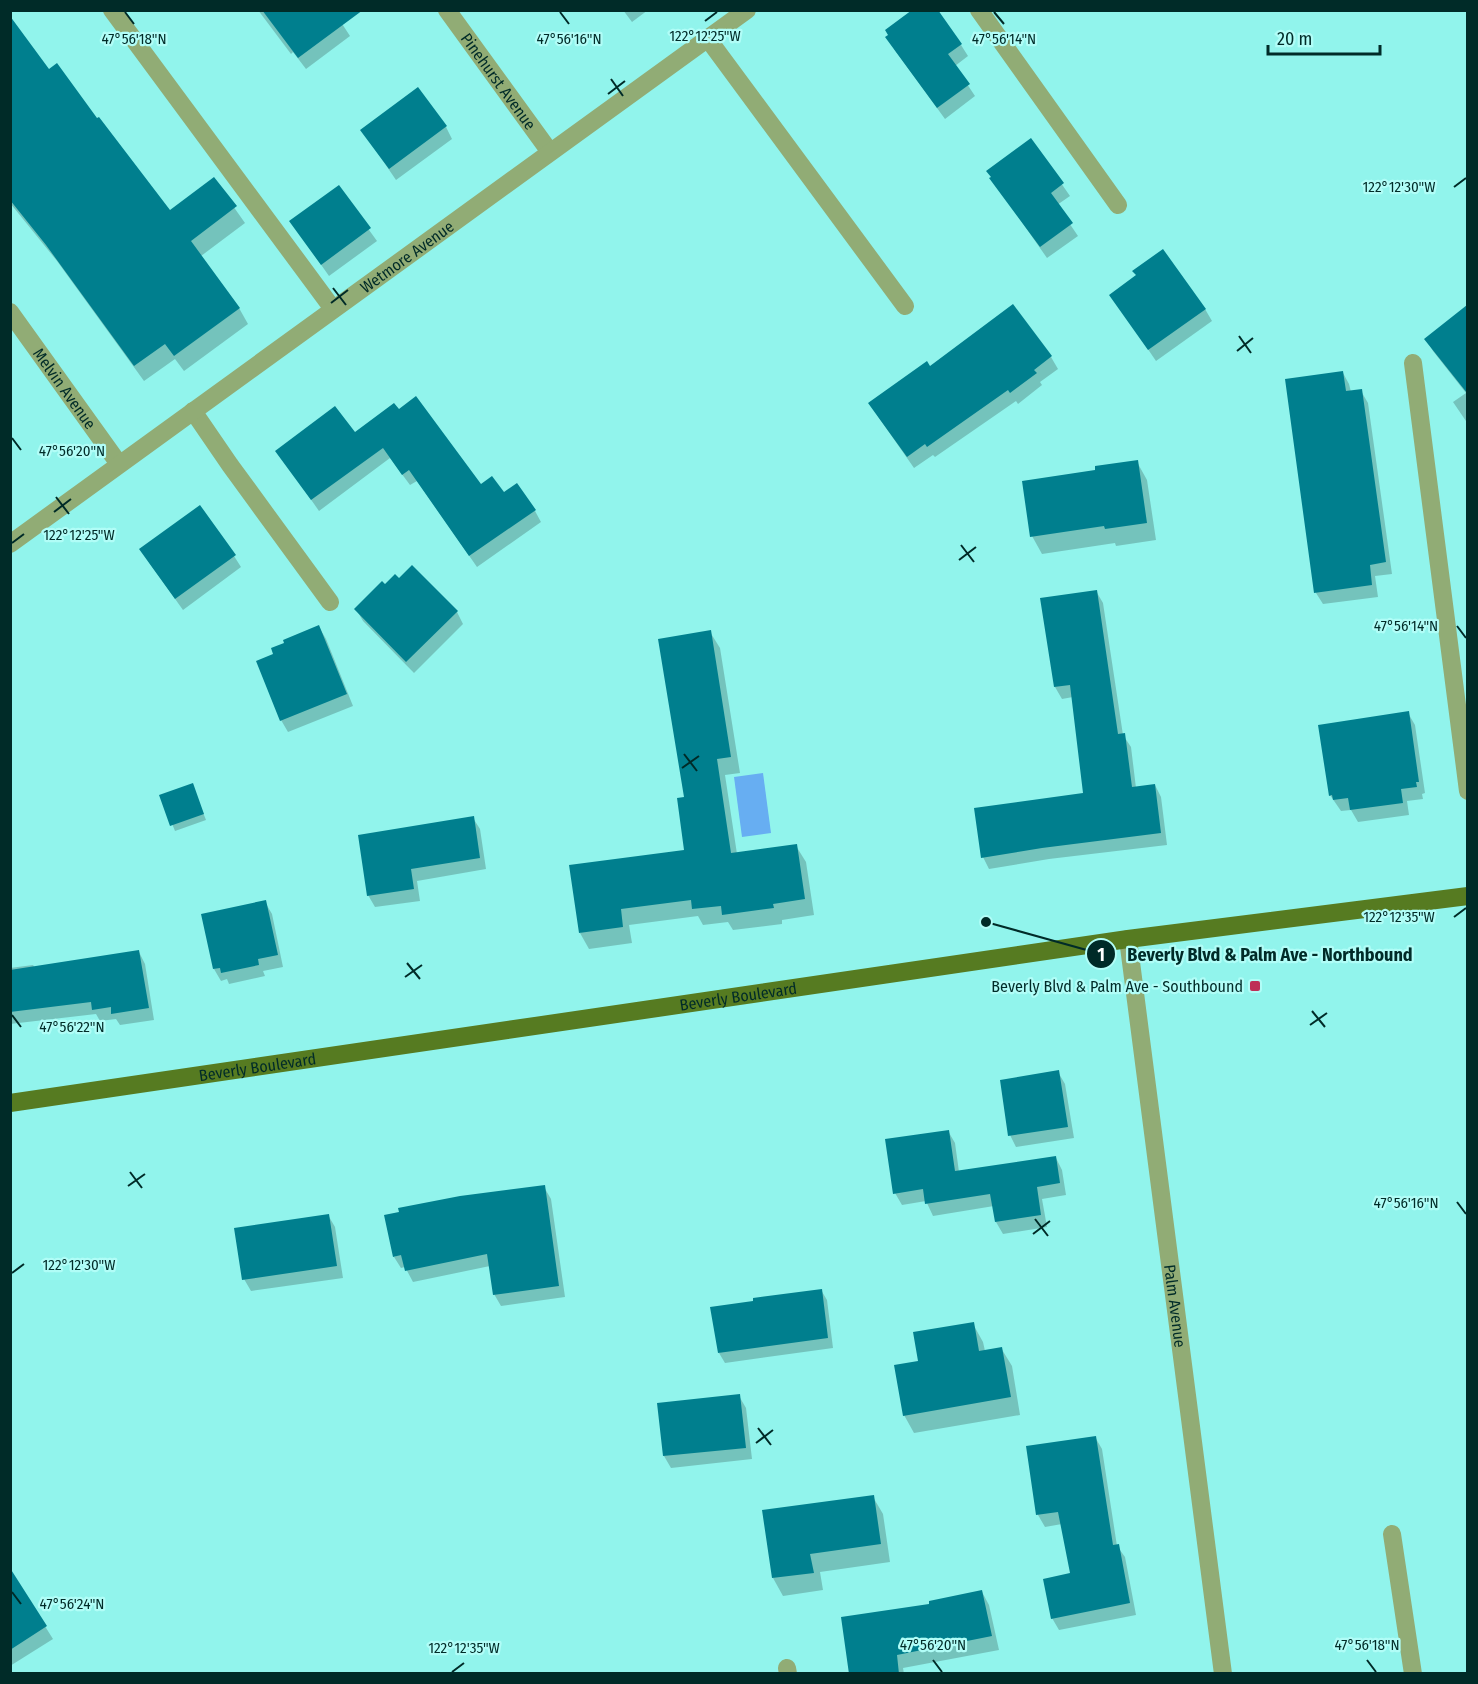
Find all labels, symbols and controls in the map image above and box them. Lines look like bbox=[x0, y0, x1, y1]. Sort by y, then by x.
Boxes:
scale bar bbox=[1268, 18, 1380, 56]
text: 122°12'25"W bbox=[669, 27, 741, 45]
text: 20 m bbox=[1277, 28, 1312, 50]
street label: Pinehurst Avenue bbox=[457, 29, 540, 133]
text: 47°56'18"N bbox=[101, 30, 167, 48]
text: 47°56'16"N bbox=[536, 30, 602, 48]
text: 47°56'14"N bbox=[972, 30, 1036, 48]
text: 122°12'30"W bbox=[1363, 178, 1435, 196]
street label: Wetmore Avenue bbox=[356, 216, 457, 297]
street label: Melvin Avenue bbox=[29, 344, 100, 433]
text: 47°56'20"N bbox=[39, 442, 105, 460]
text: 122°12'25"W bbox=[43, 526, 115, 544]
text: 47°56'14"N bbox=[1374, 617, 1438, 635]
text: 122°12'35"W bbox=[1363, 908, 1435, 926]
callout: Beverly Blvd & Palm Ave - Northbound bbox=[1086, 936, 1425, 972]
text: 1 bbox=[1097, 944, 1105, 966]
text: Beverly Blvd & Palm Ave - Northbound bbox=[1127, 944, 1413, 966]
place label: Beverly Blvd & Palm Ave - Southbound bbox=[991, 977, 1243, 996]
street label: Beverly Boulevard bbox=[678, 978, 798, 1014]
marker: Beverly Blvd & Palm Ave - Southbound bbox=[1248, 979, 1262, 993]
text: 47°56'22"N bbox=[39, 1018, 105, 1036]
street label: Beverly Boulevard bbox=[198, 1049, 317, 1085]
text: 47°56'16"N bbox=[1373, 1194, 1439, 1212]
text: 122°12'30"W bbox=[43, 1256, 115, 1274]
street label: Palm Avenue bbox=[1161, 1263, 1190, 1349]
text: 47°56'24"N bbox=[40, 1595, 104, 1613]
text: 47°56'20"N bbox=[900, 1636, 966, 1654]
text: 47°56'18"N bbox=[1334, 1636, 1400, 1654]
text: 122°12'35"W bbox=[428, 1639, 500, 1657]

